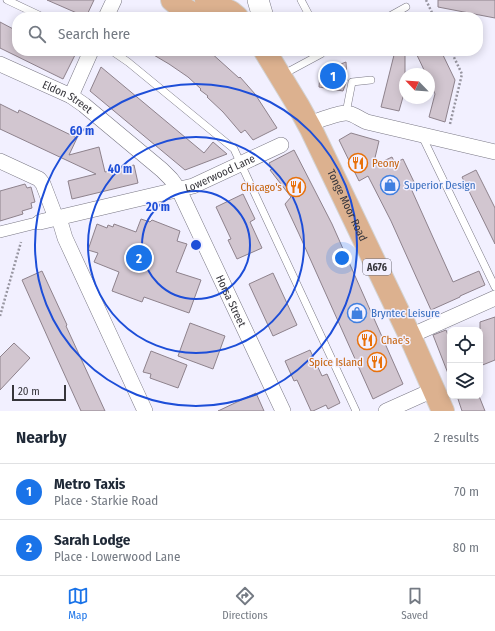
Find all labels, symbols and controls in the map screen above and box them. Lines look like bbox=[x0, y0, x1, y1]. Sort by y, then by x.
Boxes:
search box bbox=[12, 12, 483, 56]
icon: search bbox=[26, 23, 48, 45]
text: Search here bbox=[58, 25, 130, 43]
pin: 1 bbox=[320, 61, 346, 91]
north arrow bbox=[399, 68, 435, 104]
street label: Eldon Street bbox=[40, 78, 95, 116]
text: 60 m bbox=[70, 124, 94, 138]
street label: Lowerwood Lane bbox=[184, 152, 257, 195]
restaurant icon: Peony bbox=[347, 152, 369, 174]
place label: Peony bbox=[372, 157, 399, 170]
text: 40 m bbox=[108, 162, 132, 176]
street label: Tonge Moor Road bbox=[324, 167, 370, 243]
shop icon: Superior Design bbox=[379, 174, 401, 196]
restaurant icon: Chicago's bbox=[285, 176, 307, 198]
place label: Superior Design bbox=[404, 179, 476, 192]
place label: Chicago's bbox=[241, 181, 282, 194]
text: 20 m bbox=[145, 200, 170, 214]
centre of rings bbox=[189, 238, 203, 252]
pin: 2 bbox=[126, 243, 152, 273]
your location bbox=[332, 248, 352, 268]
road number: A676 bbox=[363, 259, 391, 275]
street label: Horsa Street bbox=[213, 273, 249, 329]
shop icon: Bryntec Leisure bbox=[346, 302, 368, 324]
place label: Bryntec Leisure bbox=[371, 307, 440, 320]
map controls bbox=[447, 327, 483, 399]
button: locate bbox=[447, 327, 483, 363]
restaurant icon: Chae's bbox=[356, 329, 378, 351]
place label: Chae's bbox=[381, 334, 410, 347]
restaurant icon: Spice Island bbox=[366, 351, 388, 373]
place label: Spice Island bbox=[309, 356, 363, 369]
button: layers bbox=[447, 363, 483, 399]
scale bar bbox=[12, 383, 66, 402]
text: 20 m bbox=[18, 385, 40, 398]
text: Nearby bbox=[16, 427, 67, 448]
text: 2 results bbox=[434, 430, 479, 445]
text: Metro Taxis bbox=[54, 475, 125, 493]
text: 1 bbox=[26, 484, 32, 499]
text: 70 m bbox=[454, 484, 479, 499]
text: Place · Starkie Road bbox=[54, 493, 158, 508]
text: Sarah Lodge bbox=[54, 531, 130, 549]
text: 2 bbox=[26, 540, 32, 555]
text: 80 m bbox=[453, 540, 479, 555]
text: Place · Lowerwood Lane bbox=[54, 549, 180, 564]
tab: Map bbox=[67, 585, 89, 622]
tab: Directions bbox=[222, 585, 268, 622]
tab: Saved bbox=[401, 585, 428, 622]

